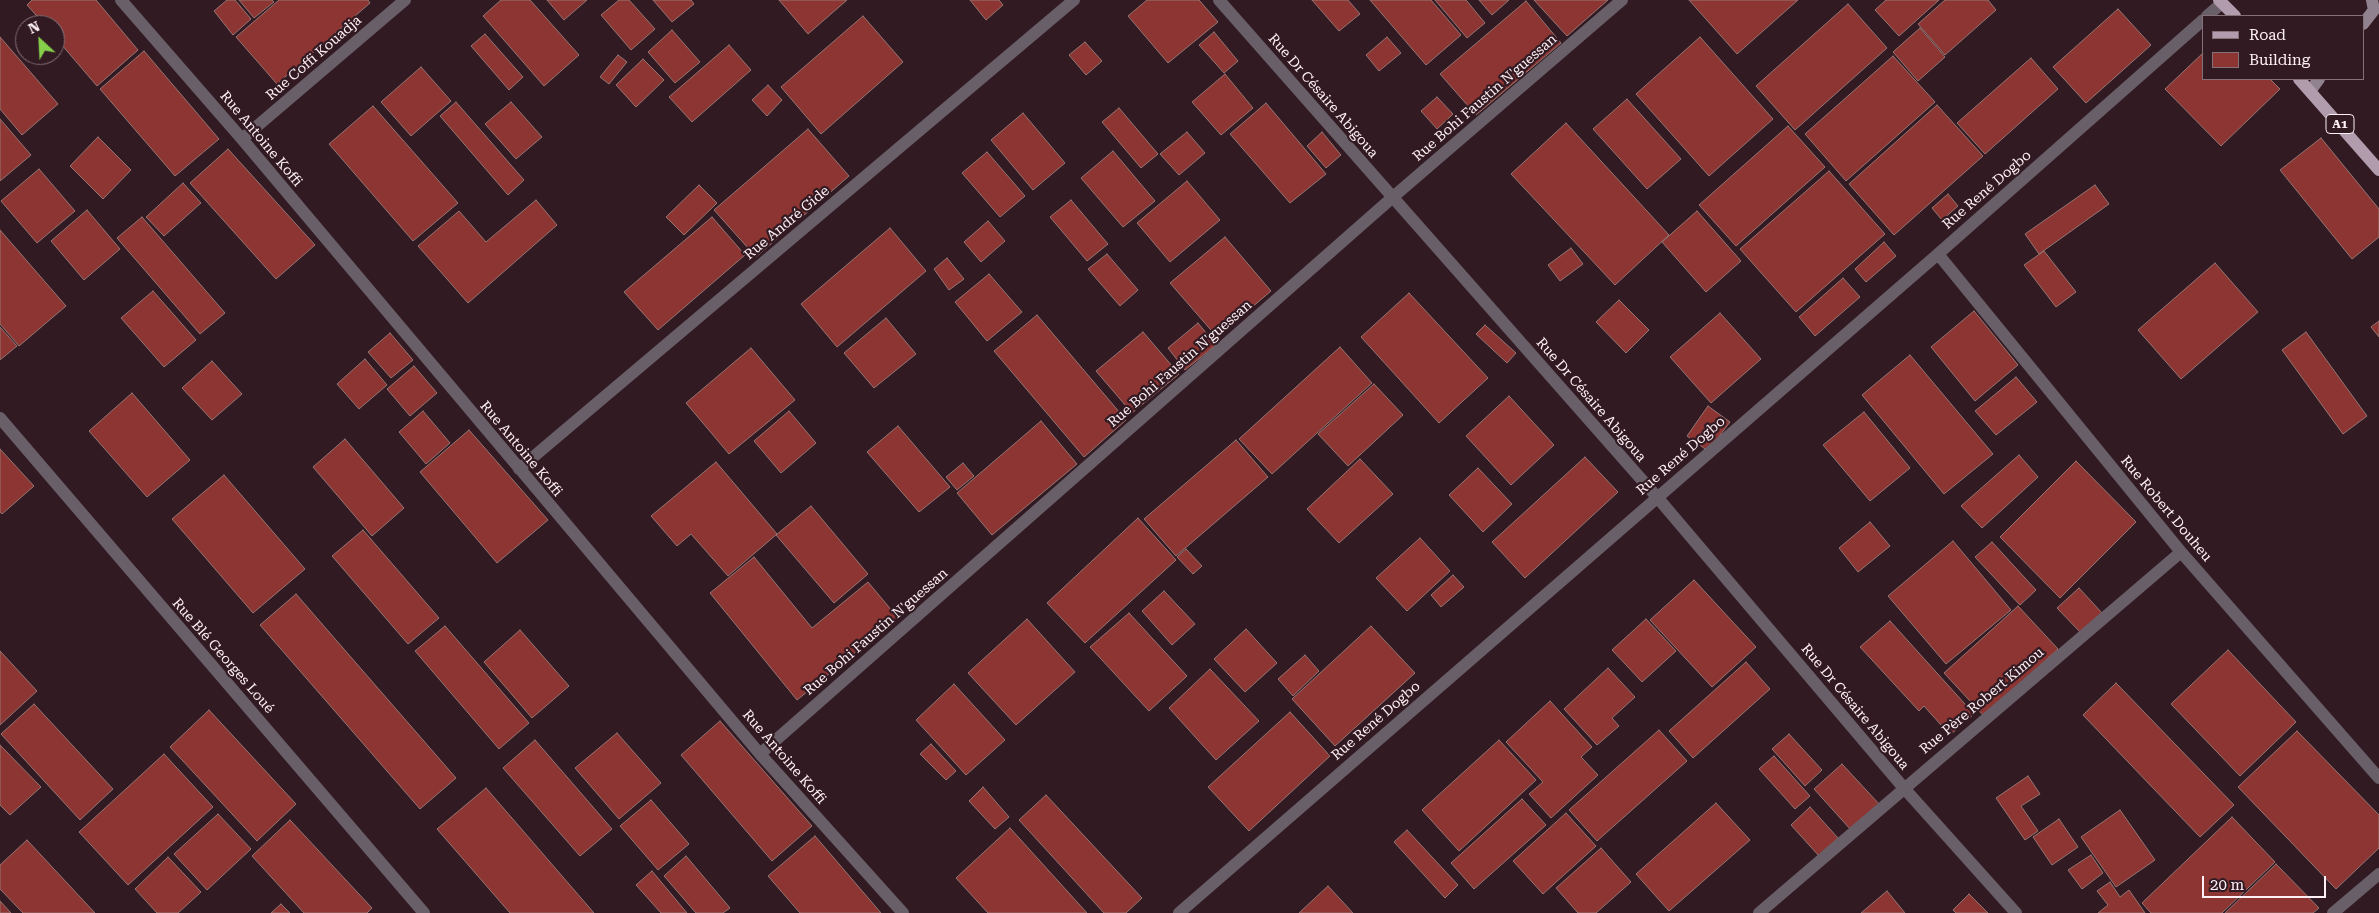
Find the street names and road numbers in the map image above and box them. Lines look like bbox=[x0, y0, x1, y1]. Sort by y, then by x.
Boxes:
street label: Rue Coffi Kouadja bbox=[263, 12, 365, 104]
street label: Rue Dr Césaire Abigoua bbox=[1265, 31, 1381, 161]
street label: Rue Bohi Faustin N'guessan bbox=[1410, 31, 1560, 165]
street label: Rue Antoine Koffi bbox=[216, 88, 306, 190]
road number: A1 bbox=[2326, 115, 2354, 134]
street label: Rue René Dogbo bbox=[1939, 147, 2035, 233]
street label: Rue André Gide bbox=[741, 182, 833, 264]
street label: Rue Bohi Faustin N'guessan bbox=[1105, 297, 1255, 431]
street label: Rue Dr Césaire Abigoua bbox=[1533, 335, 1649, 465]
street label: Rue Antoine Koffi bbox=[476, 398, 566, 500]
street label: Rue René Dogbo bbox=[1633, 413, 1729, 499]
street label: Rue Robert Douheu bbox=[2117, 453, 2215, 565]
street label: Rue Bohi Faustin N'guessan bbox=[801, 565, 951, 699]
street label: Rue Blé Georges Loué bbox=[169, 595, 277, 717]
street label: Rue Dr Césaire Abigoua bbox=[1798, 641, 1912, 773]
street label: Rue Père Robert Kimou bbox=[1916, 644, 2048, 758]
street label: Rue René Dogbo bbox=[1328, 678, 1424, 764]
street label: Rue Antoine Koffi bbox=[739, 707, 829, 807]

